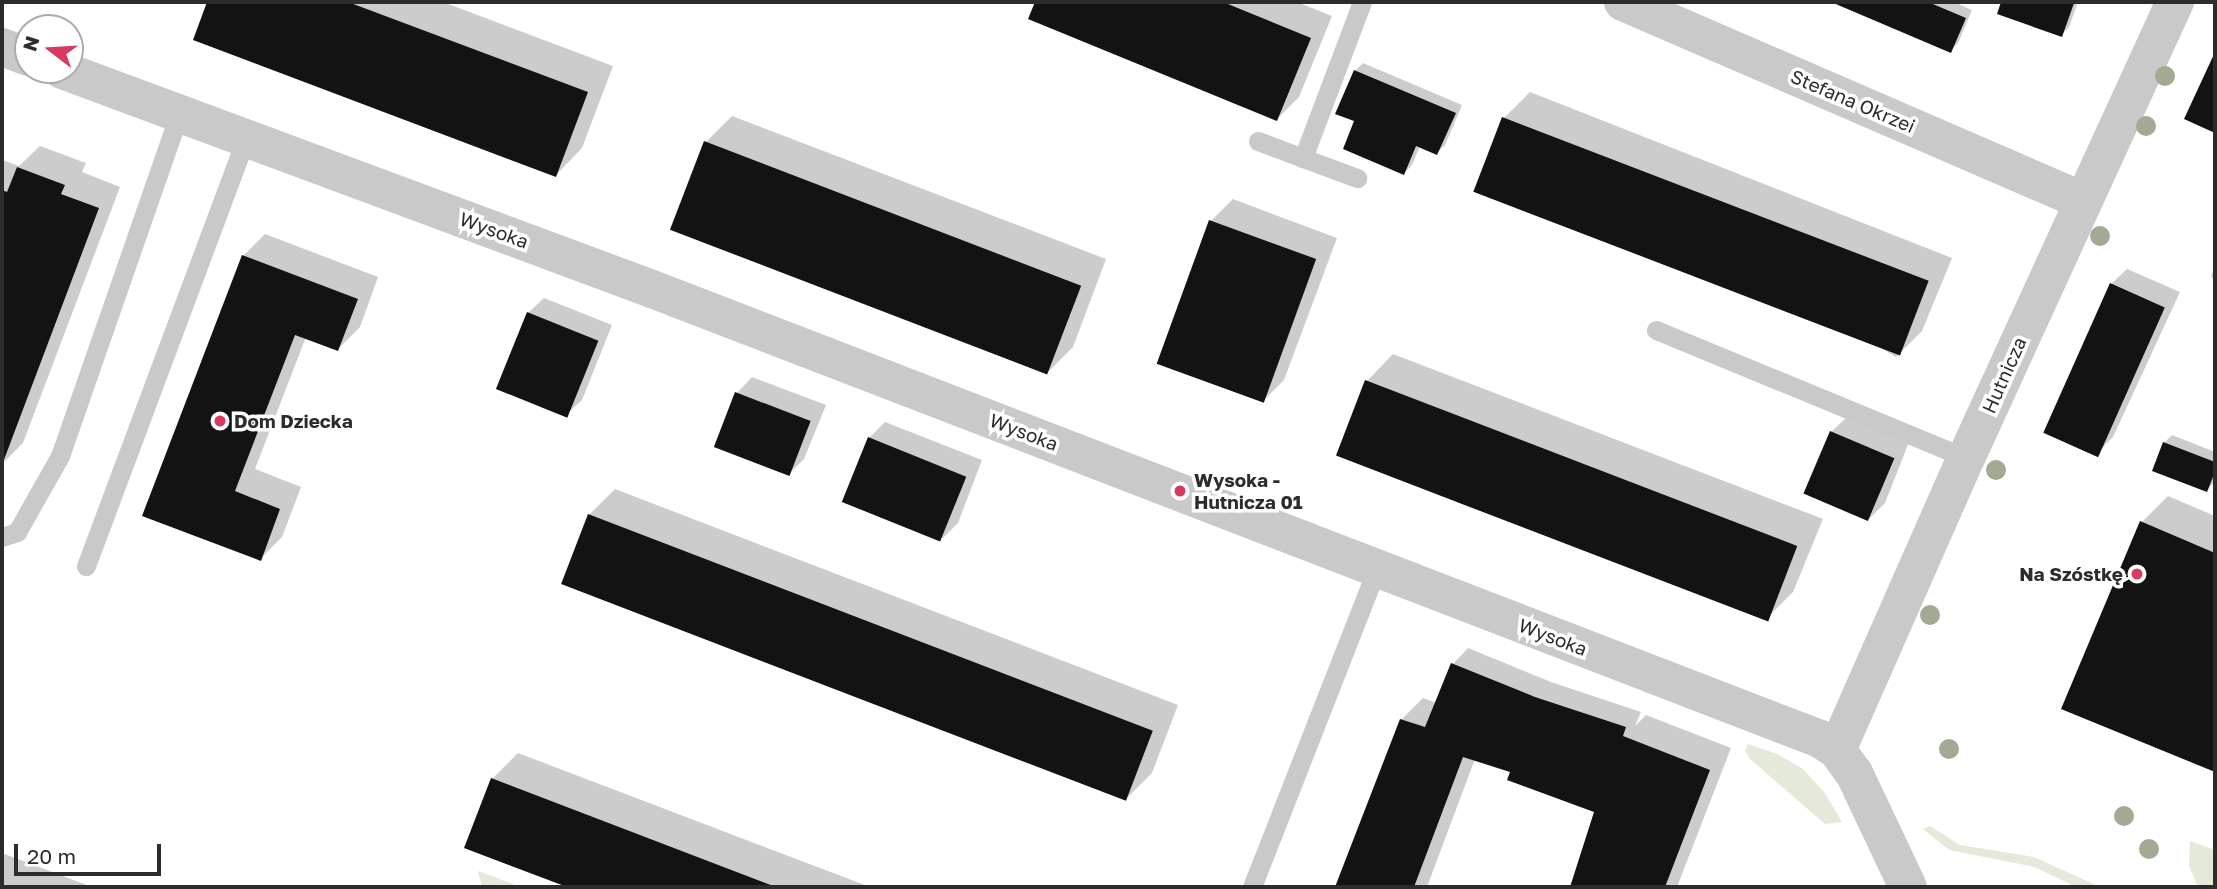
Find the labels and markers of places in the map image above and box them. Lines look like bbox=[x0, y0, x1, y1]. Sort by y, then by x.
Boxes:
place label: Dom Dziecka bbox=[234, 410, 353, 432]
marker: Dom Dziecka bbox=[212, 413, 228, 429]
place label: Wysoka - Hutnicza 01 bbox=[1194, 469, 1303, 513]
marker: Wysoka - Hutnicza 01 bbox=[1172, 483, 1188, 499]
place label: Na Szóstkę bbox=[2019, 563, 2123, 585]
marker: Na Szóstkę bbox=[2129, 566, 2145, 582]

